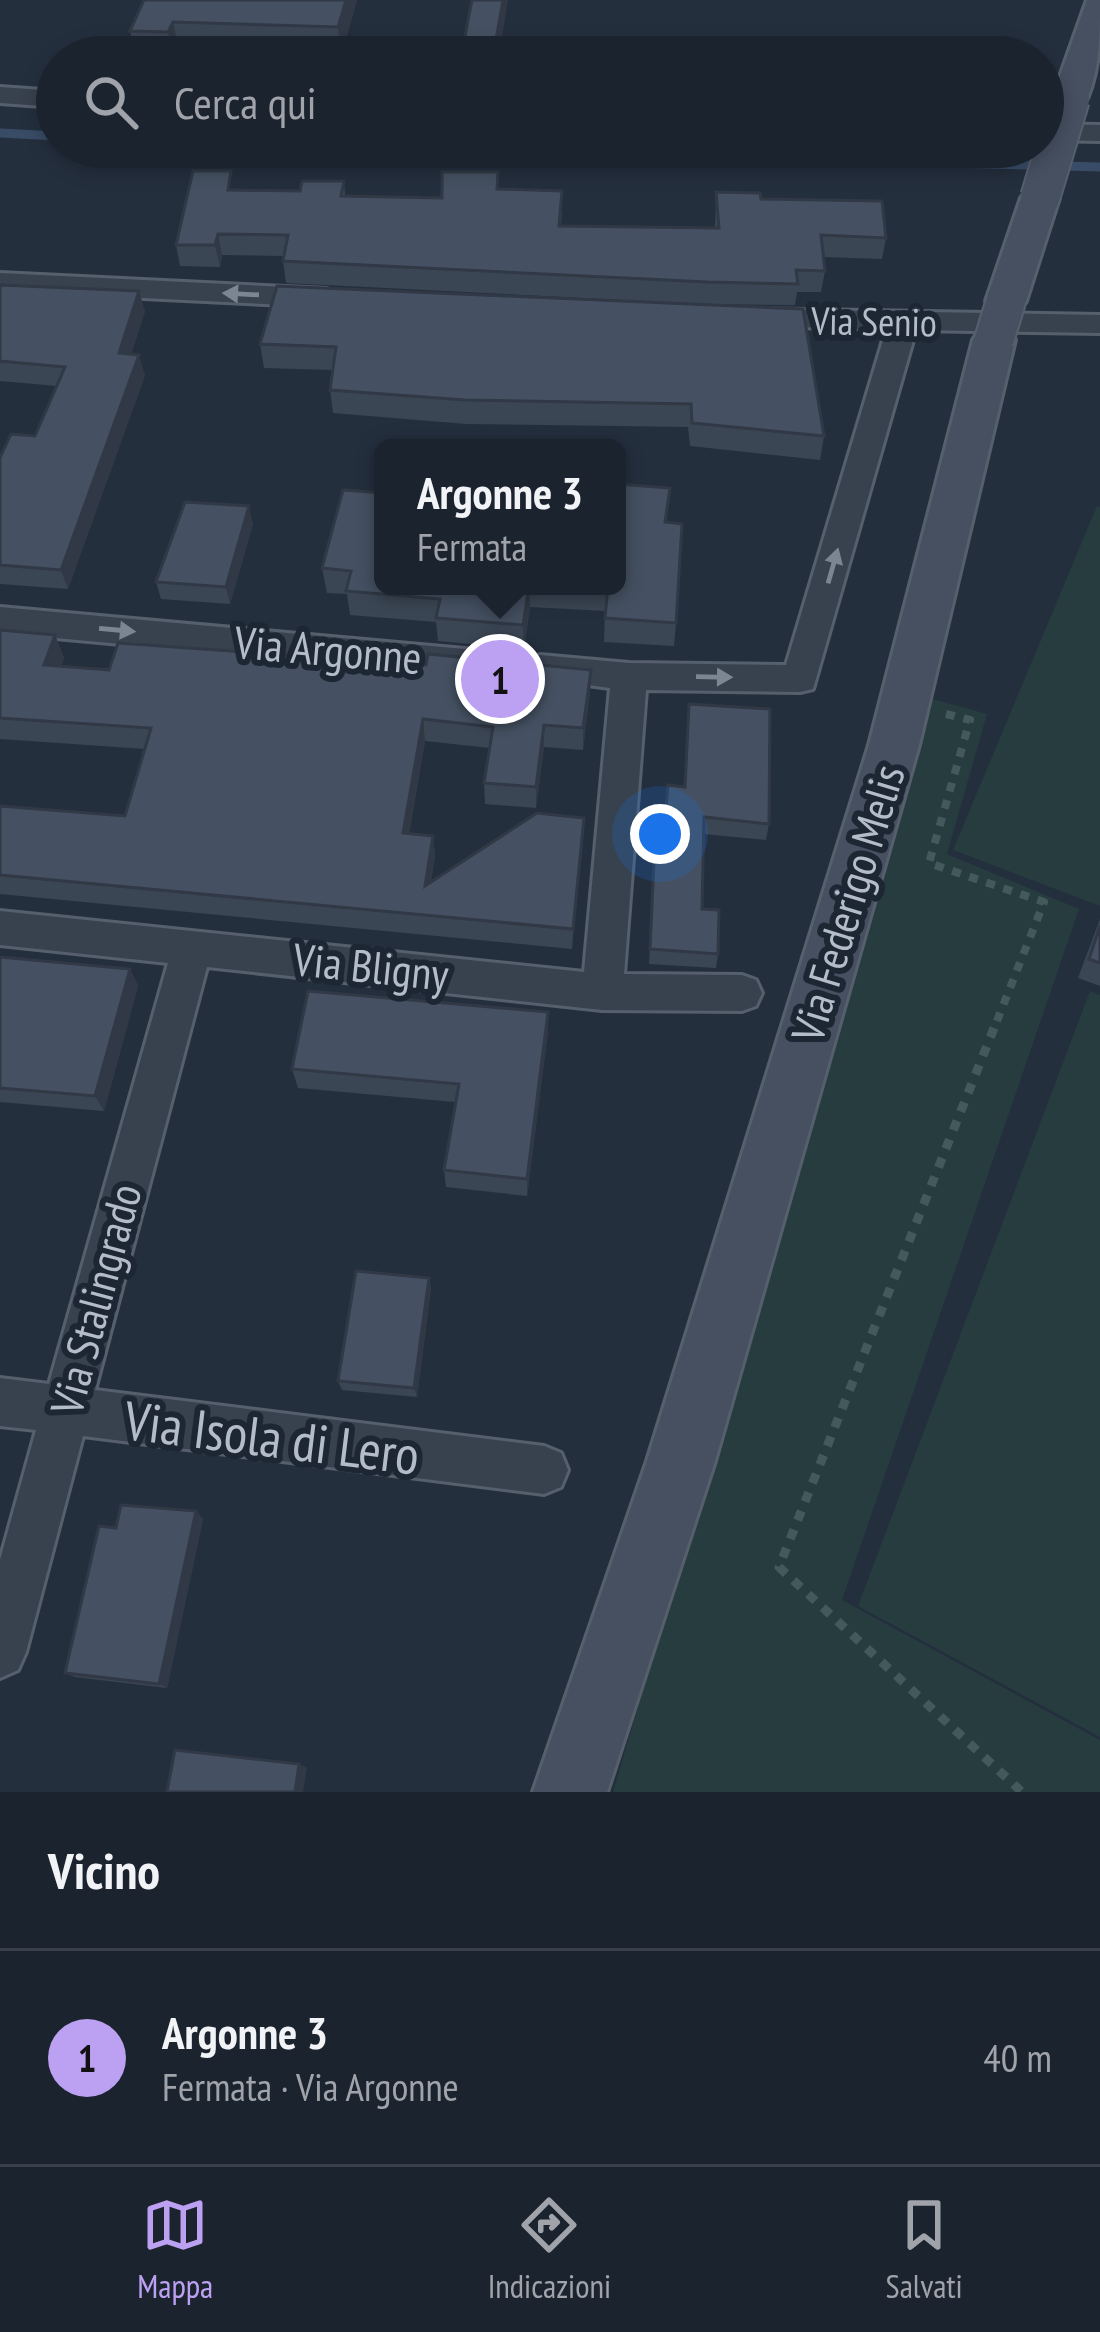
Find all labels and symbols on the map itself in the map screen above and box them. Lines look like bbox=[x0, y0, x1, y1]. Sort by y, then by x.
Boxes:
one-way arrow bbox=[221, 284, 259, 303]
street label: Via Senio bbox=[810, 294, 937, 348]
one-way arrow bbox=[825, 547, 843, 584]
street label: Via Argonne bbox=[231, 612, 424, 686]
one-way arrow bbox=[98, 621, 136, 640]
pin: 1 bbox=[461, 634, 539, 724]
one-way arrow bbox=[696, 668, 734, 687]
street label: Via Federigo Melis bbox=[777, 757, 917, 1049]
your location bbox=[630, 804, 690, 864]
street label: Via Bligny bbox=[290, 929, 452, 1003]
street label: Via Stalingrado bbox=[36, 1177, 154, 1422]
street label: Via Isola di Lero bbox=[120, 1384, 423, 1490]

